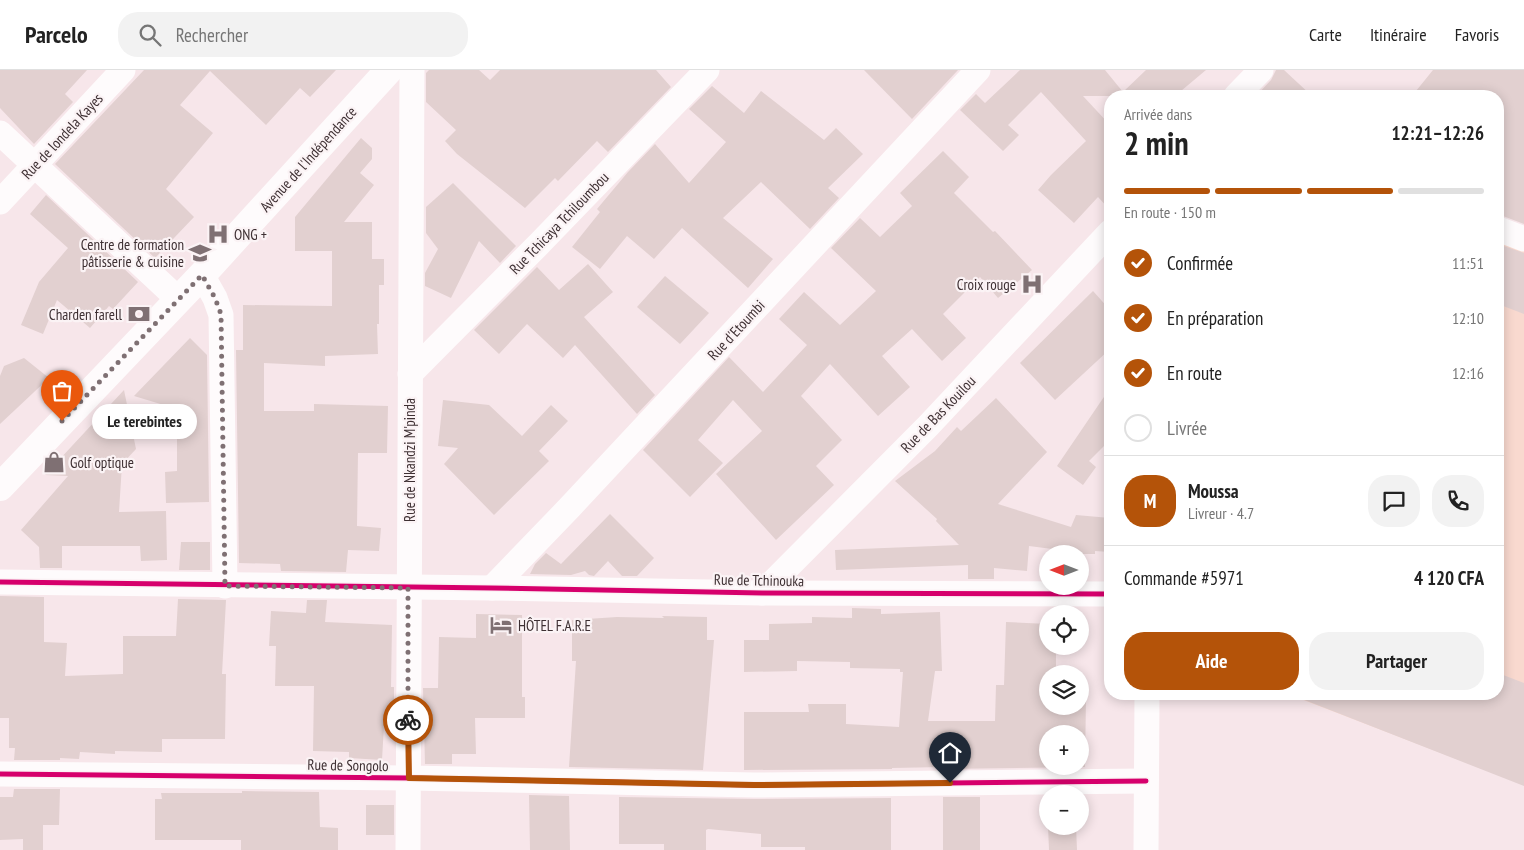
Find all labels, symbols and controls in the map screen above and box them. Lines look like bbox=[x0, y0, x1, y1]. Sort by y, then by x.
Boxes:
search box bbox=[118, 12, 468, 57]
text: Parcelo bbox=[25, 19, 88, 50]
icon: search bbox=[136, 21, 164, 49]
text: Rechercher bbox=[176, 23, 248, 47]
text: Carte bbox=[1309, 23, 1342, 46]
text: Itinéraire bbox=[1370, 23, 1427, 46]
text: Favoris bbox=[1455, 23, 1499, 46]
street label: Rue de londela Kayes bbox=[17, 89, 107, 183]
street label: Avenue de l'Indépendance bbox=[256, 102, 360, 216]
text: Arrivée dans bbox=[1124, 104, 1192, 124]
text: 12:21–12:26 bbox=[1391, 121, 1484, 145]
text: 2 min bbox=[1124, 122, 1189, 164]
street label: Rue Tchicaya Tchiloumbou bbox=[505, 168, 613, 278]
text: En route · 150 m bbox=[1124, 202, 1216, 222]
hospital icon: ONG + bbox=[205, 221, 231, 247]
place label: ONG + bbox=[234, 225, 267, 244]
place label: Centre de formation pâtisserie & cuisine bbox=[81, 235, 184, 271]
school or university icon: Centre de formation pâtisserie & cuisine bbox=[187, 240, 213, 266]
icon: check bbox=[1124, 249, 1152, 277]
text: Confirmée bbox=[1167, 251, 1233, 275]
text: 11:51 bbox=[1452, 253, 1484, 273]
hospital icon: Croix rouge bbox=[1019, 271, 1045, 297]
place label: Croix rouge bbox=[957, 275, 1016, 294]
street label: Rue d'Etoumbi bbox=[703, 296, 769, 364]
bank icon: Charden farell bbox=[126, 301, 152, 327]
icon: check bbox=[1124, 304, 1152, 332]
place label: Charden farell bbox=[49, 305, 123, 324]
text: En préparation bbox=[1167, 306, 1263, 330]
text: 12:10 bbox=[1452, 308, 1484, 328]
icon: check bbox=[1124, 359, 1152, 387]
text: En route bbox=[1167, 361, 1222, 385]
text: 12:16 bbox=[1452, 363, 1484, 383]
pin bbox=[41, 370, 83, 421]
street label: Rue de Bas Kouilou bbox=[896, 372, 980, 456]
icon: bag bbox=[48, 377, 76, 405]
street label: Rue de Nkandzi M'pinda bbox=[400, 398, 419, 522]
callout: Le terebintes bbox=[92, 404, 197, 438]
text: Le terebintes bbox=[107, 411, 182, 431]
text: Livrée bbox=[1167, 416, 1207, 440]
shop icon: Golf optique bbox=[41, 449, 67, 475]
place label: Golf optique bbox=[70, 453, 134, 472]
button: chat bbox=[1368, 475, 1420, 527]
button: phone bbox=[1432, 475, 1484, 527]
text: Moussa bbox=[1188, 479, 1239, 503]
text: M bbox=[1144, 489, 1156, 513]
text: Livreur · 4.7 bbox=[1188, 503, 1254, 523]
north arrow bbox=[1039, 545, 1089, 595]
map controls bbox=[1039, 545, 1089, 835]
text: Commande #5971 bbox=[1124, 566, 1244, 590]
text: 4 120 CFA bbox=[1414, 566, 1484, 590]
street label: Rue de Tchinouka bbox=[714, 570, 804, 590]
button: locate bbox=[1039, 605, 1089, 655]
hotel icon: HÔTEL F.A.R.E bbox=[488, 612, 514, 638]
place label: HÔTEL F.A.R.E bbox=[518, 616, 591, 635]
button: Aide bbox=[1124, 632, 1299, 690]
button: Partager bbox=[1309, 632, 1484, 690]
button: layers bbox=[1039, 665, 1089, 715]
courier bbox=[383, 695, 433, 745]
icon: bike bbox=[394, 706, 422, 734]
button: + bbox=[1039, 725, 1089, 775]
pin bbox=[929, 732, 971, 783]
icon: home bbox=[936, 739, 964, 767]
street label: Rue de Songolo bbox=[307, 755, 389, 775]
button: − bbox=[1039, 785, 1089, 835]

